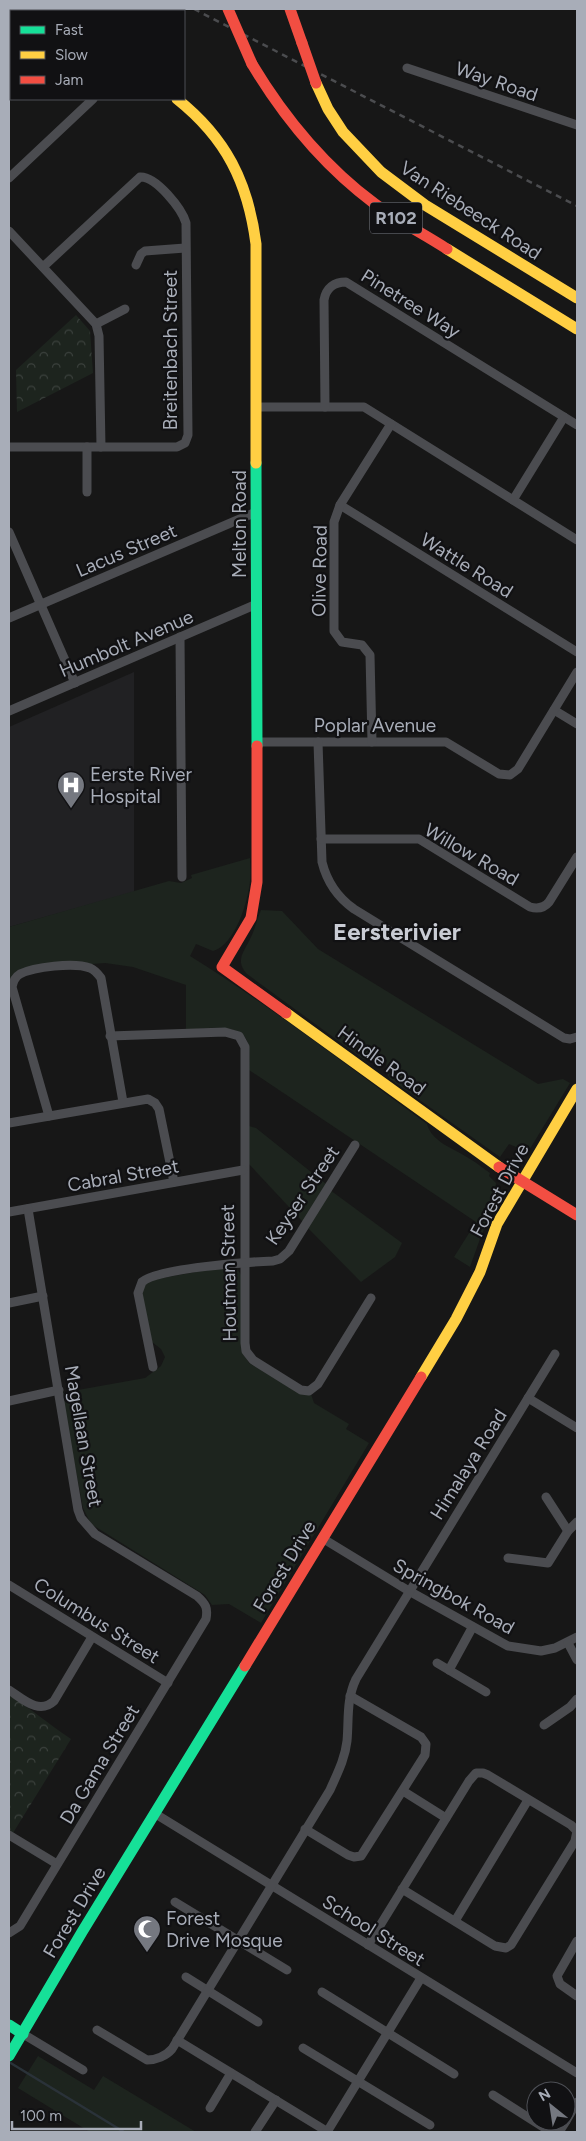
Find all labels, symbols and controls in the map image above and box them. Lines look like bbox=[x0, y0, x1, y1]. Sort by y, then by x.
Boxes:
legend bbox=[10, 10, 185, 100]
text: Fast bbox=[55, 21, 84, 39]
text: Slow bbox=[55, 46, 88, 64]
street label: Way Road bbox=[453, 57, 541, 106]
text: Jam bbox=[55, 71, 83, 89]
street label: Van Riebeeck Road bbox=[396, 156, 546, 265]
road number: R102 bbox=[370, 202, 422, 234]
street label: Pinetree Way bbox=[357, 264, 465, 343]
street label: Breitenbach Street bbox=[159, 270, 182, 430]
street label: Melton Road bbox=[228, 470, 251, 578]
street label: Lacus Street bbox=[72, 519, 180, 582]
street label: Olive Road bbox=[307, 525, 332, 617]
street label: Wattle Road bbox=[416, 528, 517, 603]
street label: Humbolt Avenue bbox=[56, 605, 197, 682]
street label: Poplar Avenue bbox=[314, 714, 436, 737]
place label: Eerste River Hospital bbox=[90, 763, 192, 808]
hospital icon: Eerste River Hospital bbox=[56, 770, 86, 809]
street label: Willow Road bbox=[420, 818, 523, 891]
district label: Eersterivier bbox=[333, 917, 461, 946]
street label: Hindle Road bbox=[333, 1021, 430, 1100]
street label: Forest Drive bbox=[465, 1140, 534, 1241]
street label: Keyser Street bbox=[261, 1141, 344, 1249]
street label: Cabral Street bbox=[66, 1154, 181, 1197]
street label: Houtman Street bbox=[216, 1204, 241, 1342]
street label: Magellaan Street bbox=[60, 1363, 107, 1509]
street label: Himalaya Road bbox=[425, 1405, 512, 1524]
street label: Forest Drive bbox=[248, 1516, 321, 1616]
street label: Springbok Road bbox=[389, 1554, 518, 1639]
street label: Columbus Street bbox=[30, 1572, 164, 1668]
street label: Da Gama Street bbox=[55, 1700, 144, 1828]
street label: Forest Drive bbox=[38, 1862, 111, 1962]
street label: School Street bbox=[318, 1890, 429, 1971]
place label: Forest Drive Mosque bbox=[166, 1907, 283, 1952]
mosque icon: Forest Drive Mosque bbox=[132, 1914, 162, 1953]
north arrow bbox=[526, 2081, 576, 2131]
text: N bbox=[536, 2085, 554, 2105]
scale bar bbox=[12, 2098, 141, 2130]
text: 100 m bbox=[20, 2107, 62, 2125]

